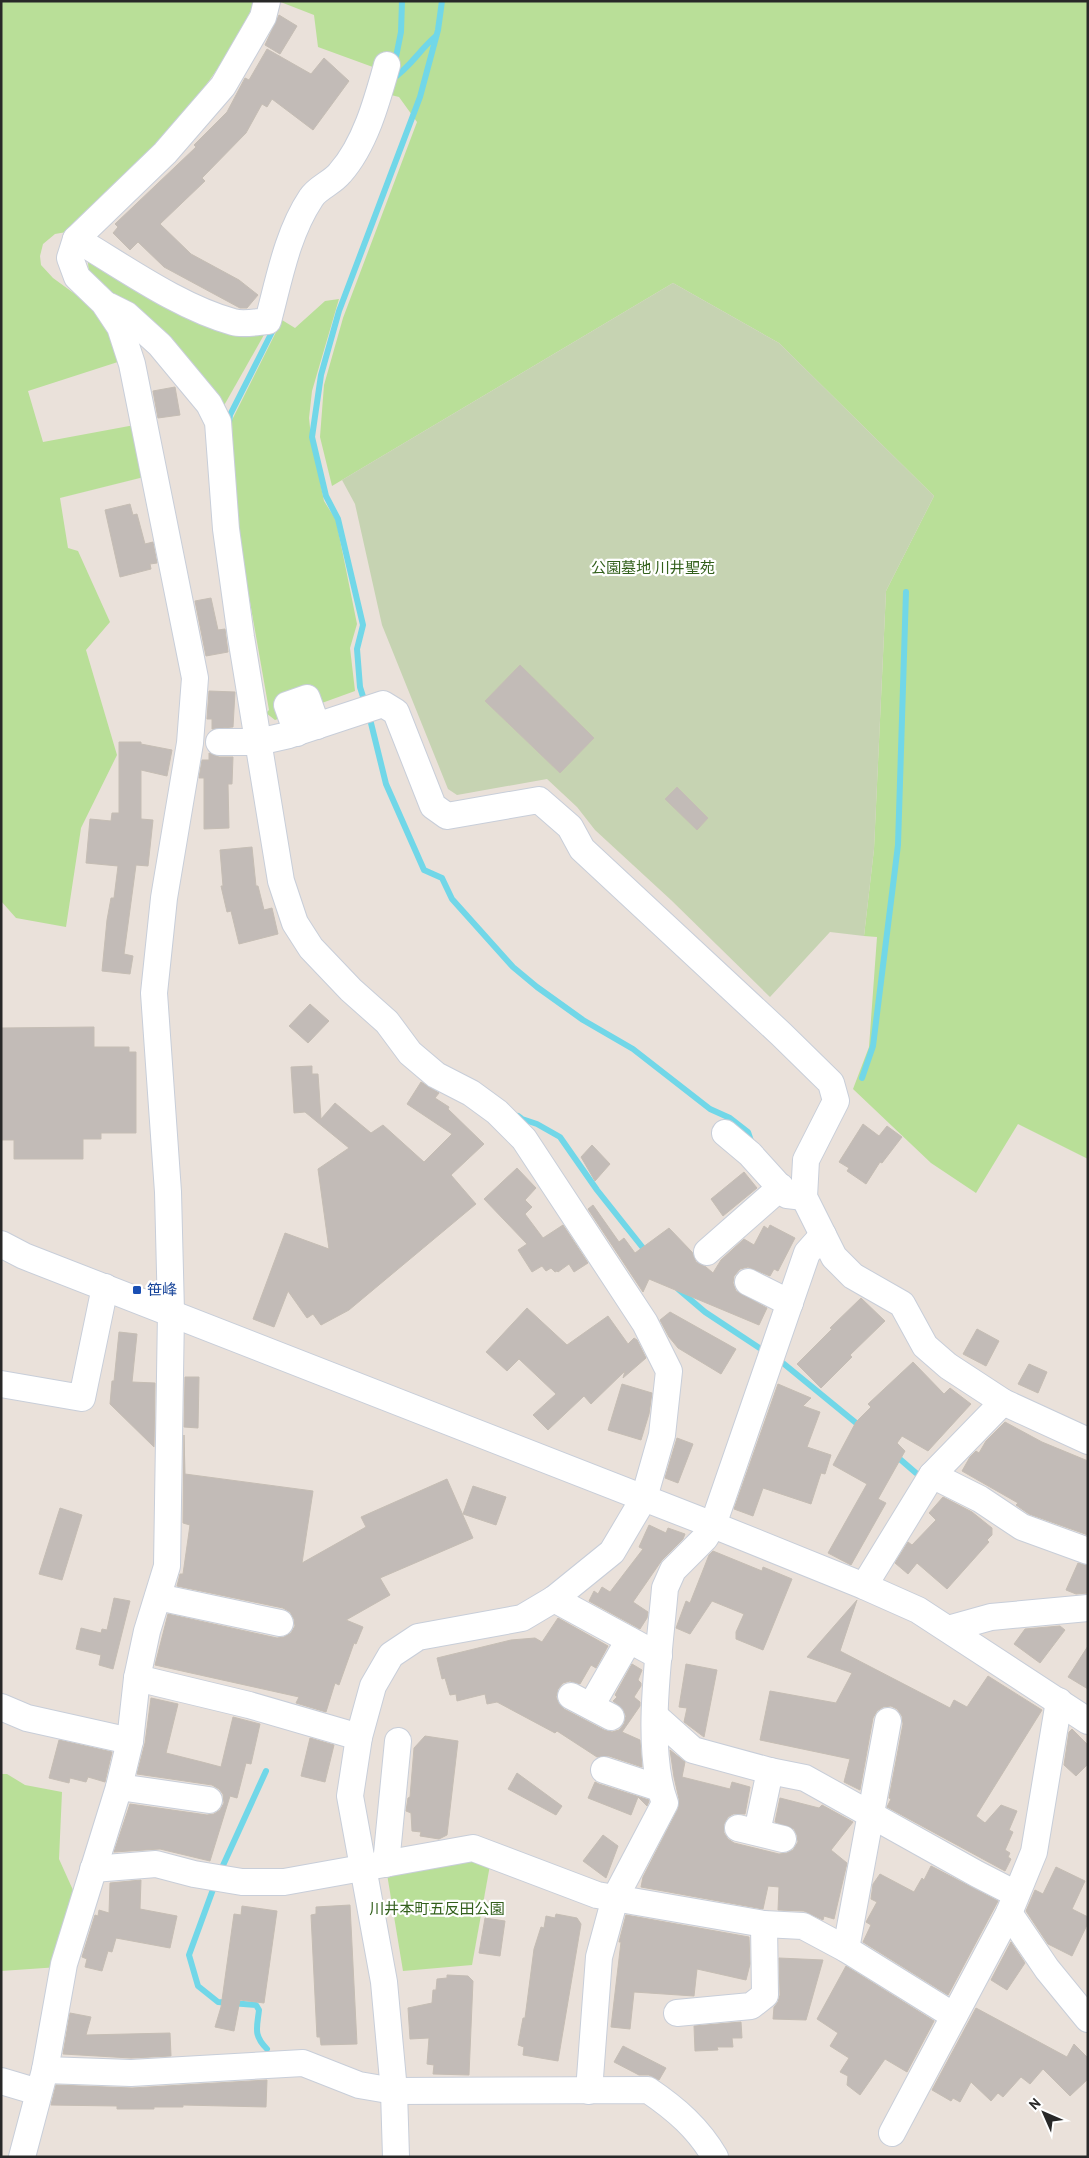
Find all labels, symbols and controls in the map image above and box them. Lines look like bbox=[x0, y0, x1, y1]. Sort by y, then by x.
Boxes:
park label: 公園墓地 川井聖苑 bbox=[591, 558, 715, 577]
place label: 笹峰 bbox=[147, 1280, 177, 1299]
marker: 笹峰 bbox=[131, 1284, 143, 1296]
park label: 川井本町五反田公園 bbox=[369, 1899, 505, 1918]
north arrow bbox=[1019, 2088, 1069, 2138]
text: N bbox=[1025, 2094, 1044, 2113]

